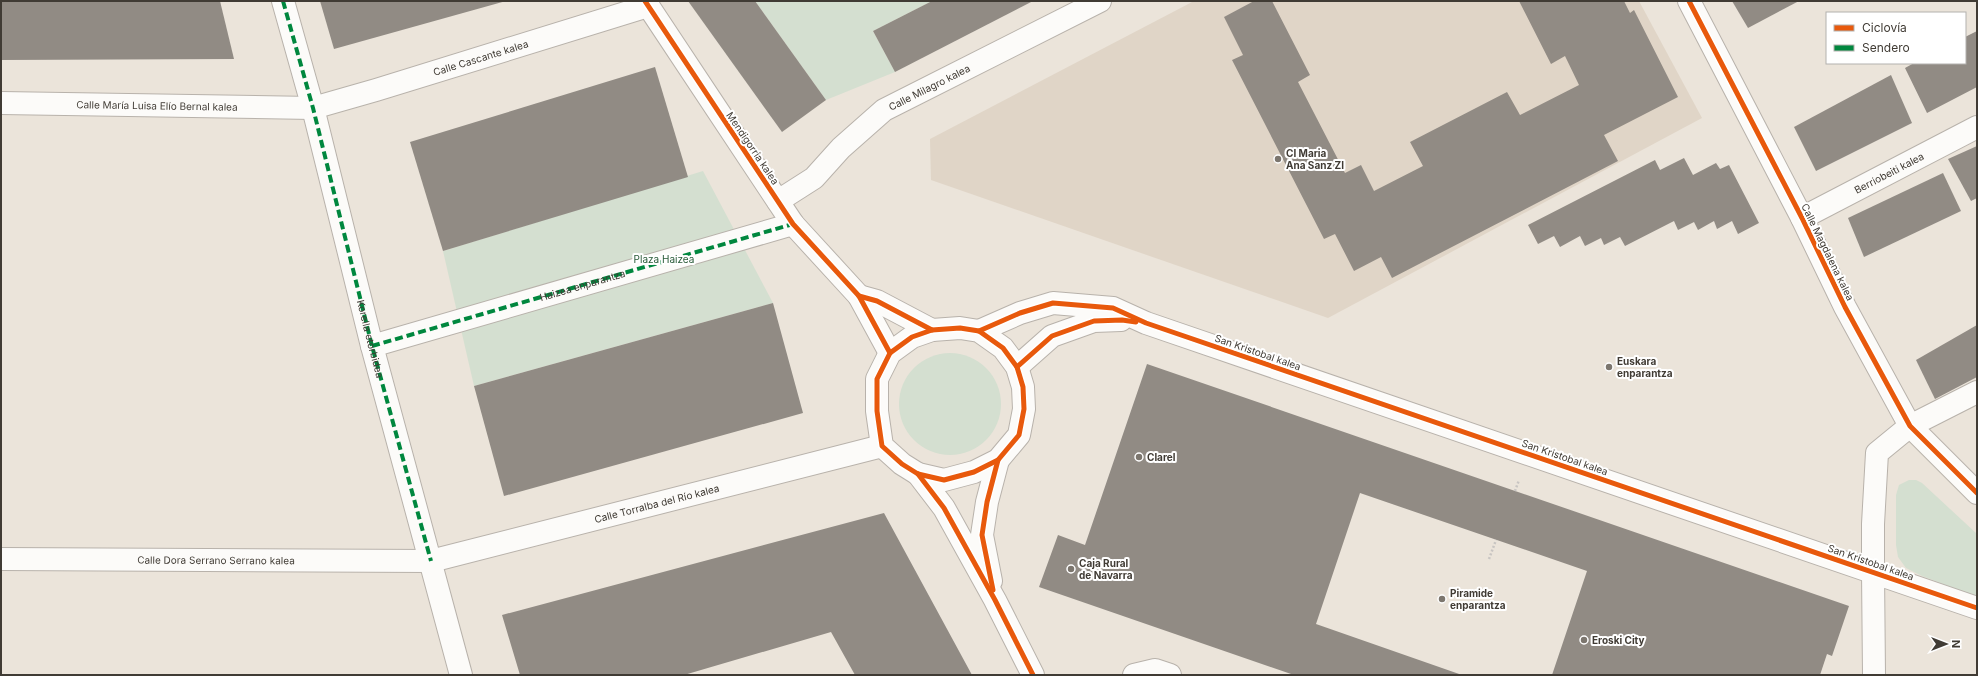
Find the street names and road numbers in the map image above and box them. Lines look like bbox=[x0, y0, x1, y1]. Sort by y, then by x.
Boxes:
street label: Calle Cascante kalea bbox=[432, 37, 530, 78]
street label: Calle Milagro kalea bbox=[886, 62, 972, 113]
street label: Calle María Luisa Elío Bernal kalea bbox=[76, 98, 238, 113]
street label: Mendigorria kalea bbox=[724, 109, 782, 187]
street label: Berriobeiti kalea bbox=[1852, 150, 1926, 196]
street label: Calle Magdalena kalea bbox=[1799, 201, 1857, 303]
street label: Haizea enparantza bbox=[538, 267, 627, 303]
street label: Korella etorbidea bbox=[355, 298, 386, 379]
street label: San Kristobal kalea bbox=[1213, 332, 1303, 372]
street label: San Kristobal kalea bbox=[1520, 437, 1610, 477]
street label: Calle Torralba del Río kalea bbox=[593, 482, 721, 525]
street label: San Kristobal kalea bbox=[1826, 542, 1916, 582]
street label: Calle Dora Serrano Serrano kalea bbox=[137, 554, 295, 566]

